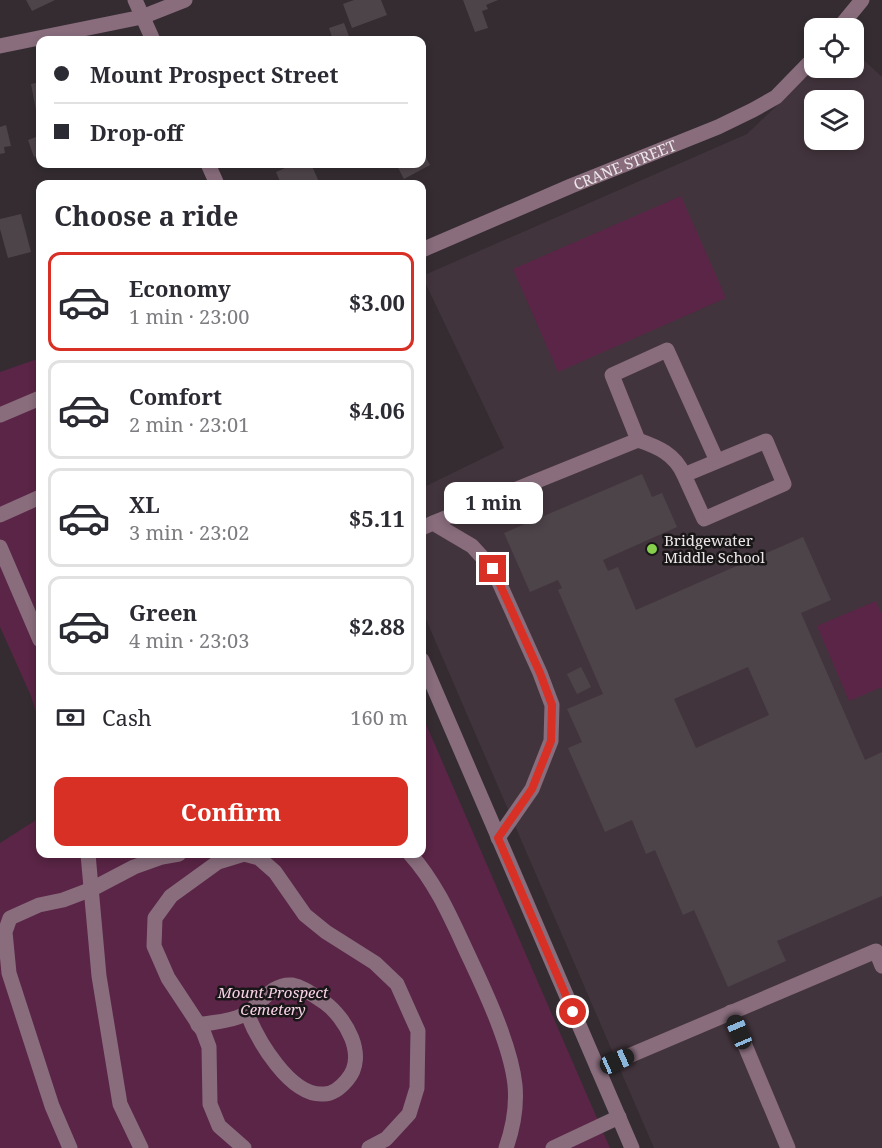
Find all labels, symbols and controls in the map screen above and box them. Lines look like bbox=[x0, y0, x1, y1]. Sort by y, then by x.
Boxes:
map controls bbox=[804, 18, 864, 150]
button: locate bbox=[804, 18, 864, 78]
text: Mount Prospect Street bbox=[90, 59, 338, 89]
button: layers bbox=[804, 90, 864, 150]
text: Drop-off bbox=[90, 117, 183, 147]
street label: CRANE STREET bbox=[570, 135, 679, 194]
text: Choose a ride bbox=[54, 197, 239, 234]
text: Economy bbox=[129, 273, 231, 303]
icon: car bbox=[57, 275, 111, 329]
text: $3.00 bbox=[349, 287, 405, 317]
text: 1 min · 23:00 bbox=[129, 303, 249, 330]
text: Comfort bbox=[129, 381, 222, 411]
icon: car bbox=[57, 383, 111, 437]
text: $4.06 bbox=[349, 395, 405, 425]
text: 2 min · 23:01 bbox=[129, 411, 249, 438]
callout: 1 min bbox=[444, 482, 542, 524]
text: XL bbox=[129, 489, 160, 519]
text: 1 min bbox=[465, 489, 522, 516]
icon: car bbox=[57, 491, 111, 545]
text: $5.11 bbox=[349, 503, 405, 533]
text: 3 min · 23:02 bbox=[129, 519, 249, 546]
place label: Bridgewater Middle School bbox=[664, 530, 765, 567]
marker: Bridgewater Middle School bbox=[645, 542, 659, 556]
route end bbox=[479, 555, 506, 582]
text: Green bbox=[129, 597, 197, 627]
icon: car bbox=[57, 599, 111, 653]
text: $2.88 bbox=[349, 611, 405, 641]
text: 4 min · 23:03 bbox=[129, 627, 249, 654]
icon: cash bbox=[54, 701, 87, 734]
text: Cash bbox=[102, 702, 152, 732]
text: 160 m bbox=[350, 704, 408, 731]
button: Confirm bbox=[54, 777, 408, 846]
park label: Mount Prospect Cemetery bbox=[217, 982, 329, 1019]
route start bbox=[559, 998, 586, 1025]
car bbox=[724, 1012, 754, 1052]
car bbox=[597, 1045, 637, 1077]

